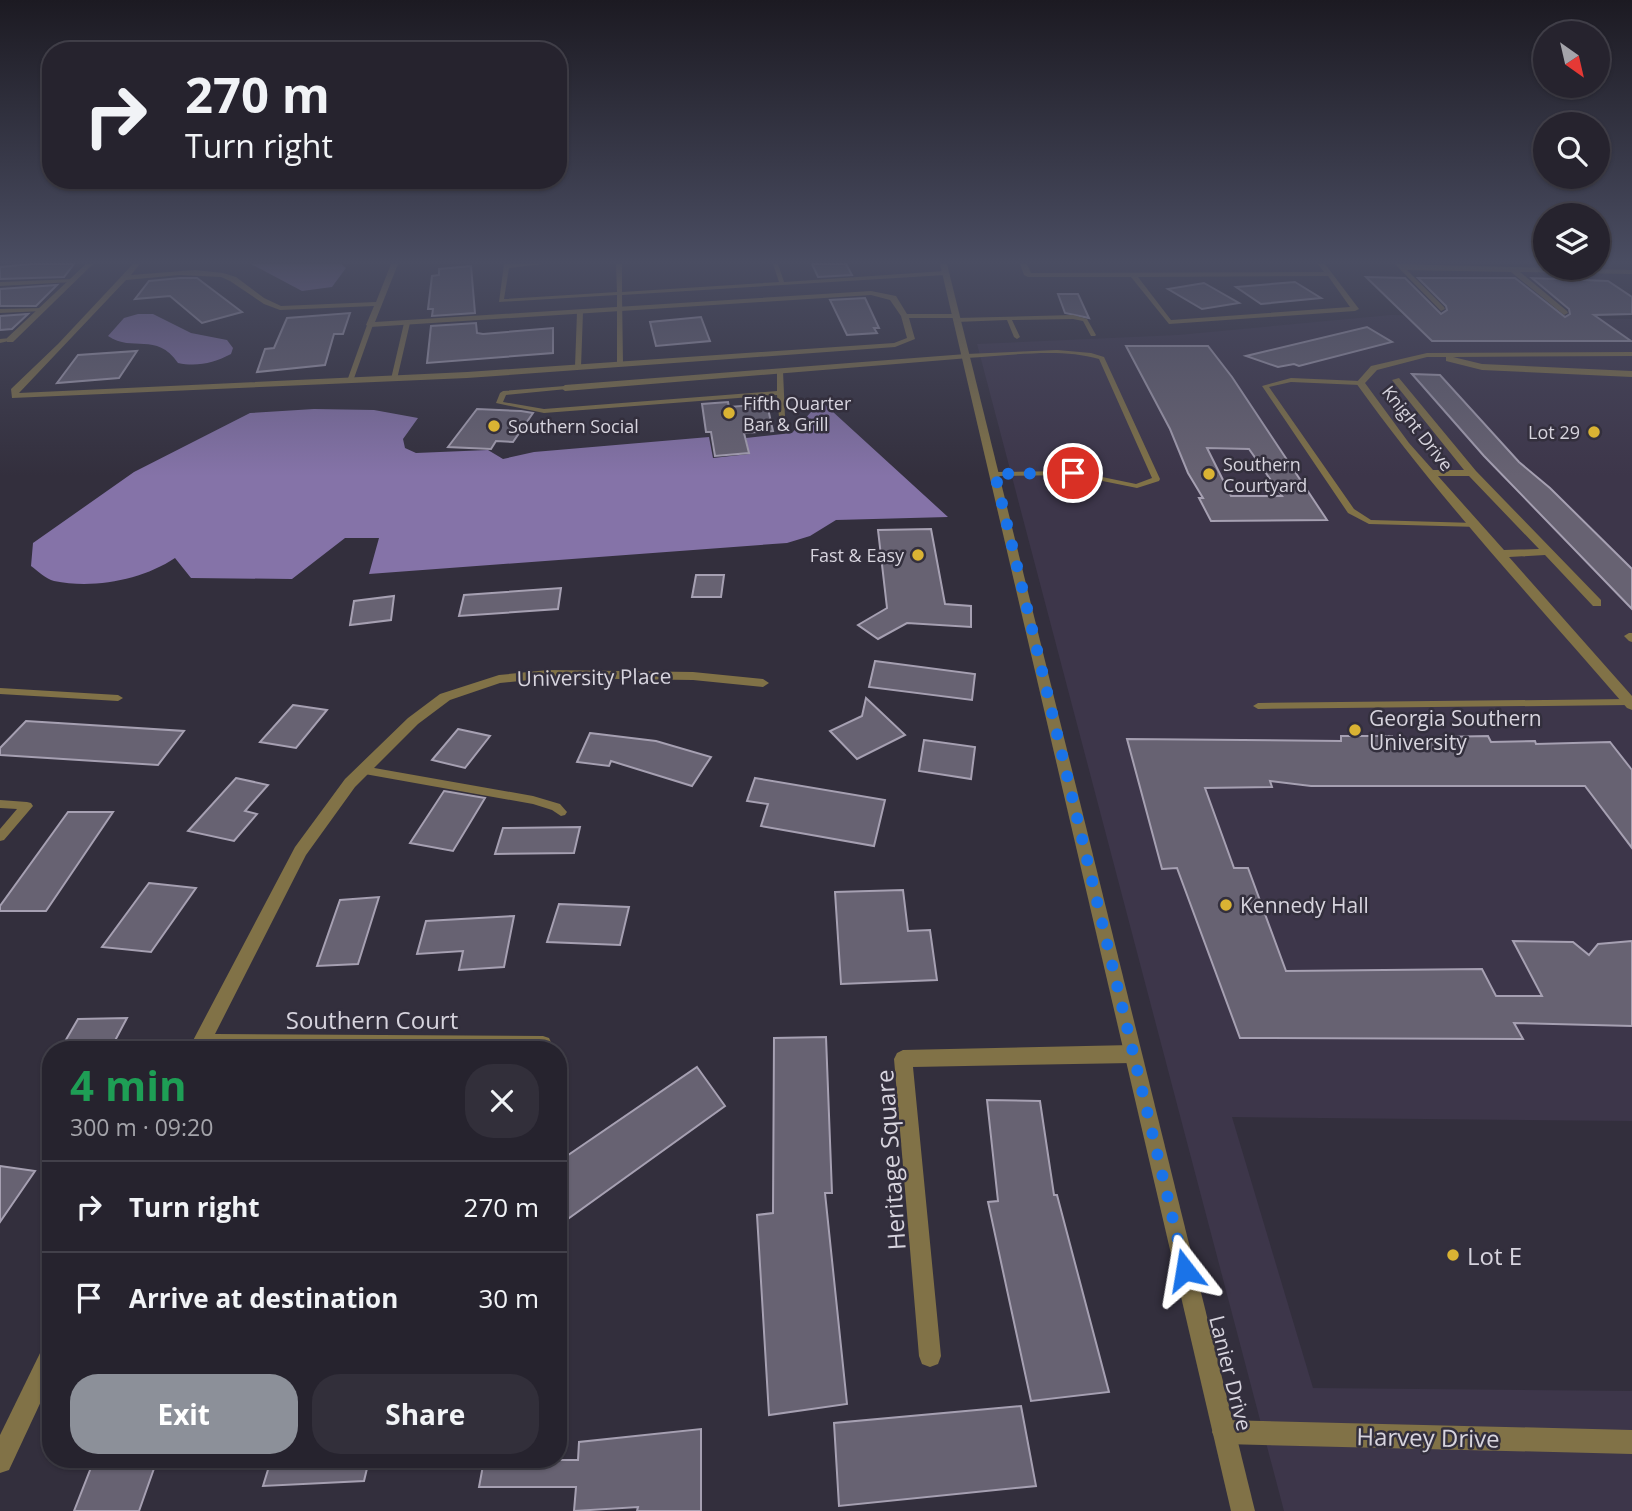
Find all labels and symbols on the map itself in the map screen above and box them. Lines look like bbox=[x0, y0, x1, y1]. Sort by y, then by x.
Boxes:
north arrow bbox=[1533, 21, 1610, 98]
street label: Knight Drive bbox=[1377, 380, 1459, 476]
place label: Fifth Quarter Bar & Grill bbox=[743, 391, 852, 436]
marker: Fifth Quarter Bar & Grill bbox=[721, 405, 737, 421]
place label: Southern Social bbox=[508, 414, 639, 438]
marker: Southern Social bbox=[486, 418, 502, 434]
place label: Lot 29 bbox=[1528, 420, 1580, 444]
marker: Lot 29 bbox=[1586, 424, 1602, 440]
pin bbox=[1043, 443, 1103, 503]
place label: Southern Courtyard bbox=[1223, 452, 1307, 497]
marker: Southern Courtyard bbox=[1201, 466, 1217, 482]
place label: Fast & Easy bbox=[810, 543, 905, 567]
marker: Fast & Easy bbox=[910, 547, 926, 563]
street label: University Place bbox=[516, 662, 672, 692]
place label: Georgia Southern University bbox=[1369, 704, 1542, 756]
marker: Georgia Southern University bbox=[1347, 722, 1363, 738]
place label: Kennedy Hall bbox=[1240, 891, 1369, 919]
marker: Kennedy Hall bbox=[1218, 897, 1234, 913]
street label: Southern Court bbox=[286, 1003, 458, 1036]
street label: Heritage Square bbox=[867, 1069, 913, 1251]
position arrow bbox=[1148, 1233, 1222, 1307]
place label: Lot E bbox=[1467, 1239, 1522, 1272]
marker: Lot E bbox=[1445, 1247, 1461, 1263]
street label: Lanier Drive bbox=[1203, 1312, 1259, 1434]
street label: Harvey Drive bbox=[1356, 1419, 1500, 1455]

